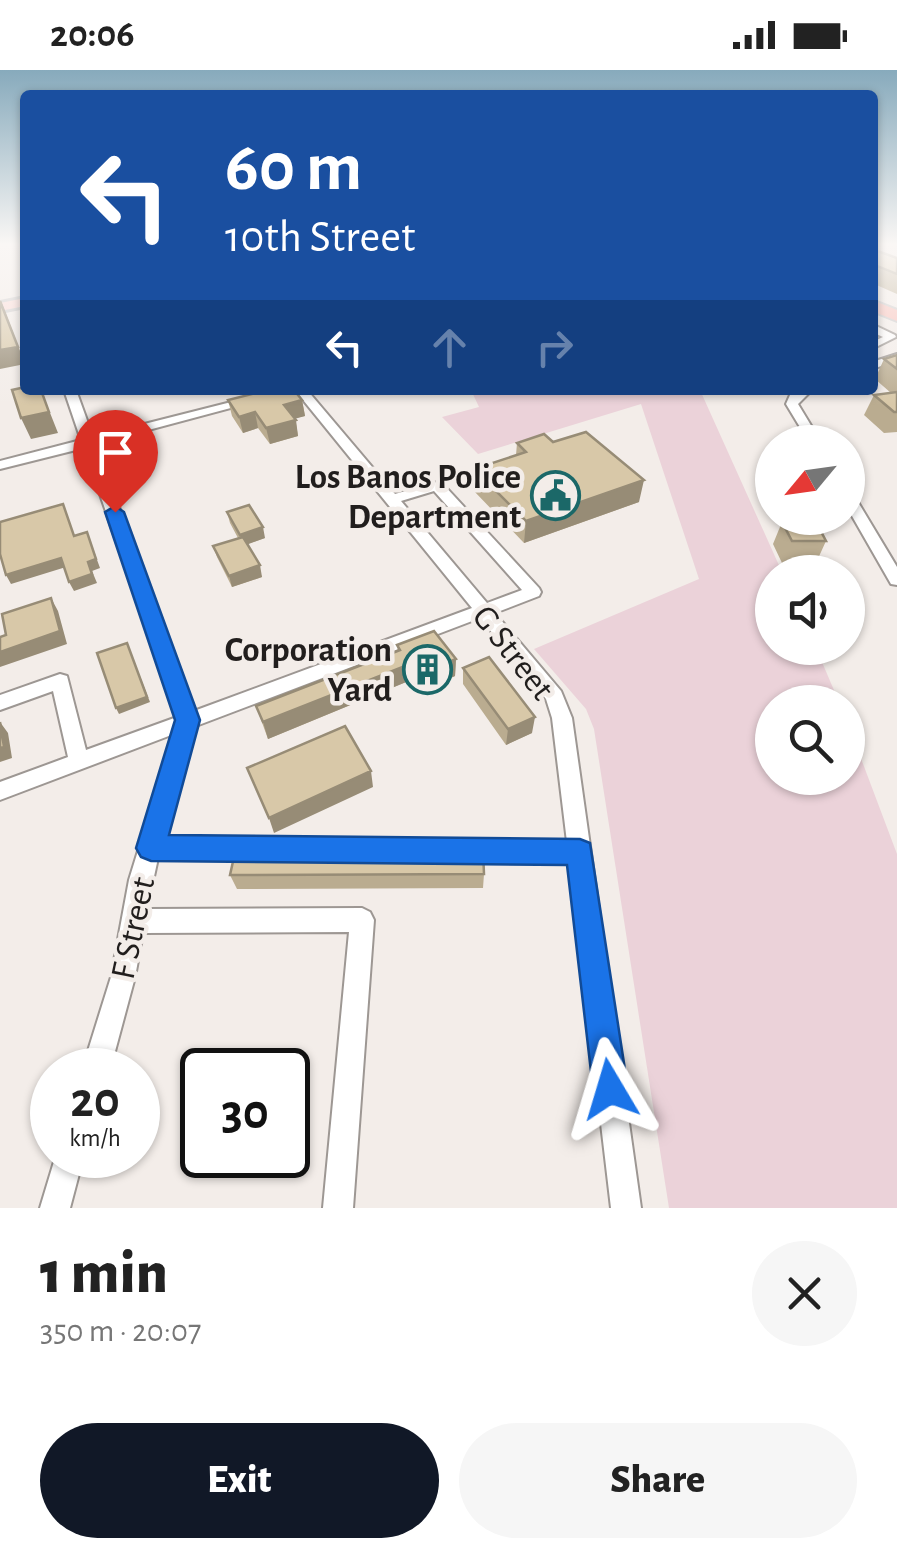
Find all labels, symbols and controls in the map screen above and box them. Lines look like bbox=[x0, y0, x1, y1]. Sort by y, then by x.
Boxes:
text: 20:06 bbox=[50, 16, 135, 54]
icon: left bbox=[60, 130, 190, 260]
text: 60 m bbox=[225, 133, 362, 203]
text: 10th Street bbox=[225, 215, 415, 260]
icon: left bbox=[317, 320, 372, 375]
icon: ahead bbox=[422, 320, 477, 375]
icon: right bbox=[527, 320, 582, 375]
pin bbox=[73, 410, 158, 513]
icon: arrive bbox=[88, 425, 143, 480]
north arrow bbox=[755, 425, 865, 535]
map controls bbox=[755, 425, 865, 795]
place label: Los Banos Police Department bbox=[295, 460, 521, 535]
public building icon: Los Banos Police Department bbox=[530, 470, 582, 522]
button: sound bbox=[755, 555, 865, 665]
street label: G Street bbox=[465, 599, 560, 707]
place label: Corporation Yard bbox=[225, 633, 392, 708]
building icon: Corporation Yard bbox=[401, 643, 453, 695]
button: search bbox=[755, 685, 865, 795]
street label: F Street bbox=[106, 874, 161, 983]
position arrow bbox=[558, 1037, 662, 1141]
speed limit sign: 30 bbox=[180, 1048, 310, 1178]
text: 20 bbox=[70, 1076, 120, 1126]
text: km/h bbox=[69, 1126, 121, 1151]
button: close bbox=[752, 1241, 857, 1346]
text: 1 min bbox=[40, 1244, 168, 1304]
text: 350 m · 20:07 bbox=[40, 1315, 201, 1347]
button: Exit bbox=[40, 1423, 439, 1538]
button: Share bbox=[459, 1423, 857, 1538]

